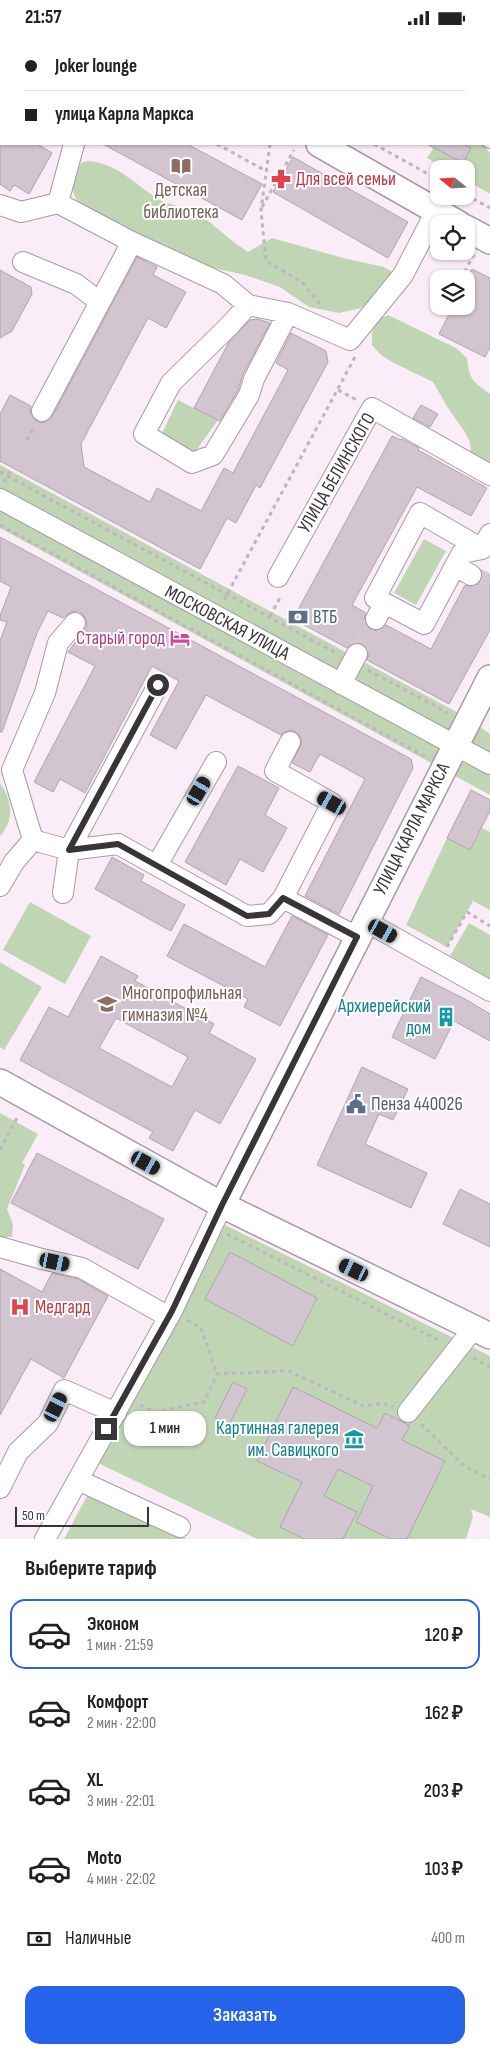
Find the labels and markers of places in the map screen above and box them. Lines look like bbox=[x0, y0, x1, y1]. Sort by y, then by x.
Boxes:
library icon: Детская библиотека bbox=[170, 155, 192, 177]
pharmacy icon: Для всей семьи bbox=[270, 168, 292, 190]
place label: Для всей семьи bbox=[296, 168, 396, 191]
place label: Детская библиотека bbox=[143, 179, 219, 224]
bank icon: ВТБ bbox=[287, 606, 309, 628]
place label: ВТБ bbox=[313, 606, 337, 629]
place label: Старый город bbox=[76, 627, 165, 650]
hotel icon: Старый город bbox=[169, 627, 191, 649]
place label: Многопрофильная гимназия №4 bbox=[122, 982, 242, 1027]
school or university icon: Многопрофильная гимназия №4 bbox=[96, 993, 118, 1015]
place label: Архиерейский дом bbox=[337, 995, 431, 1040]
building icon: Архиерейский дом bbox=[435, 1006, 457, 1028]
public building icon: Пенза 440026 bbox=[345, 1093, 367, 1115]
place label: Пенза 440026 bbox=[371, 1093, 463, 1116]
hospital icon: Медгард bbox=[9, 1296, 31, 1318]
place label: Медгард bbox=[35, 1296, 90, 1319]
place label: Картинная галерея им. Савицкого bbox=[216, 1417, 339, 1462]
museum icon: Картинная галерея им. Савицкого bbox=[343, 1428, 365, 1450]

